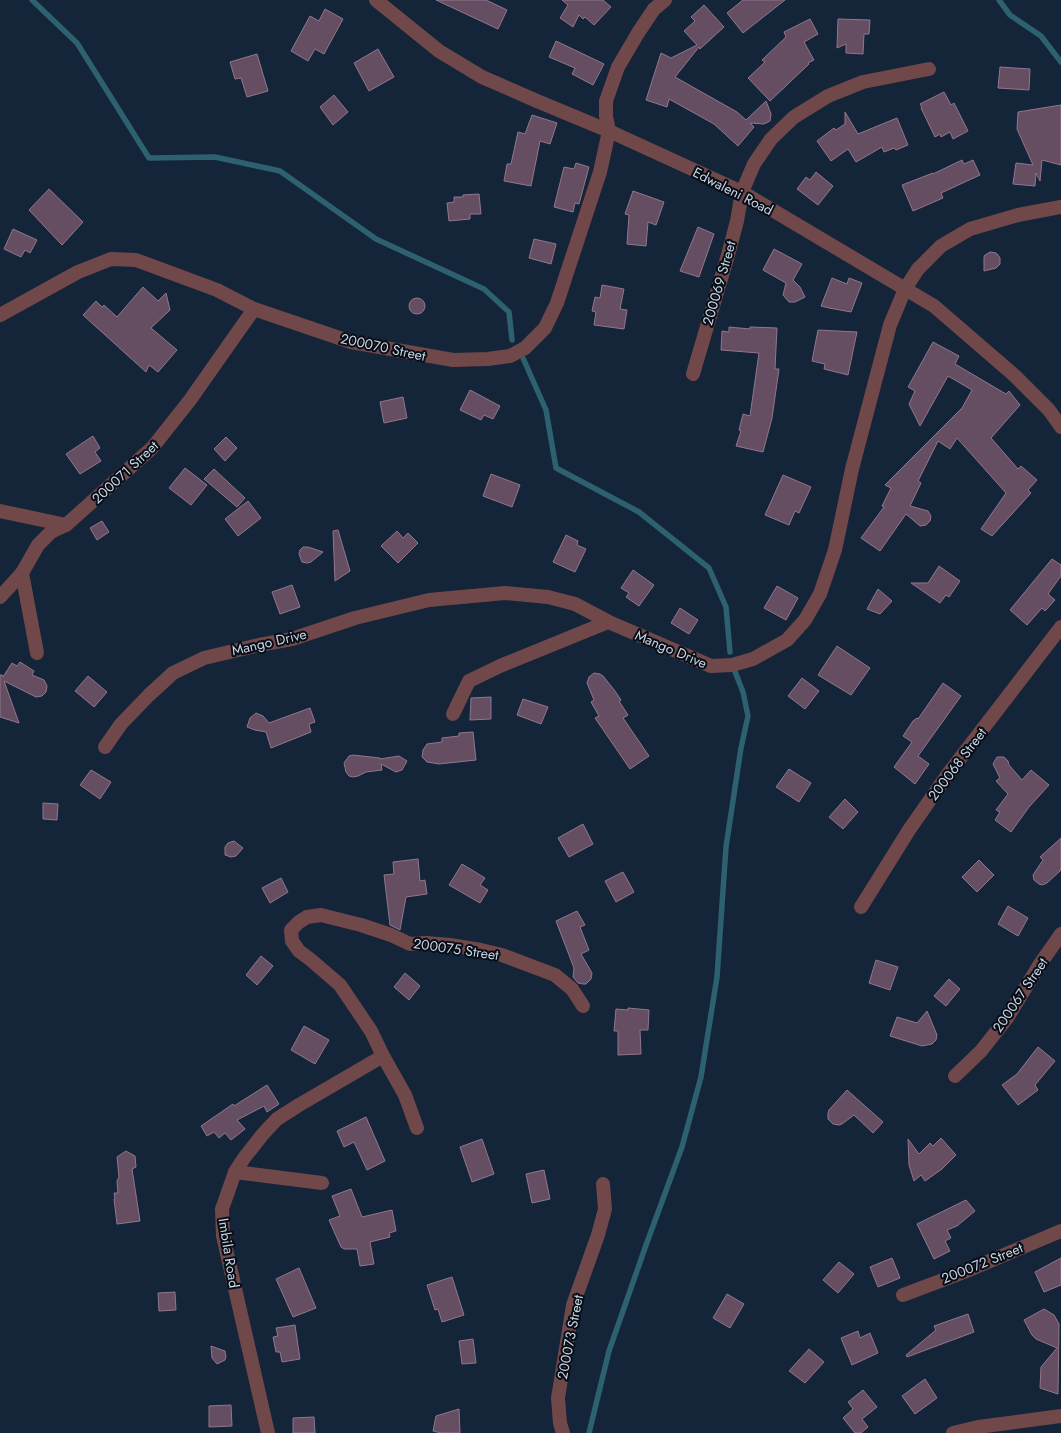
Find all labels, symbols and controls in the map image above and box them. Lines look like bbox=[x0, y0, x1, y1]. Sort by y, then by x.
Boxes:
street label: Edwaleni Road bbox=[689, 162, 777, 220]
street label: 200069 Street bbox=[697, 238, 741, 328]
street label: 200070 Street bbox=[339, 328, 428, 366]
street label: 200071 Street bbox=[87, 435, 163, 508]
street label: Mango Drive bbox=[230, 624, 308, 660]
street label: Mango Drive bbox=[632, 625, 710, 673]
street label: 200068 Street bbox=[923, 723, 991, 805]
street label: 200075 Street bbox=[412, 933, 501, 965]
street label: 200067 Street bbox=[988, 953, 1053, 1036]
street label: Imbila Road bbox=[214, 1217, 244, 1289]
street label: 200072 Street bbox=[938, 1237, 1026, 1288]
street label: 200073 Street bbox=[552, 1292, 588, 1381]

